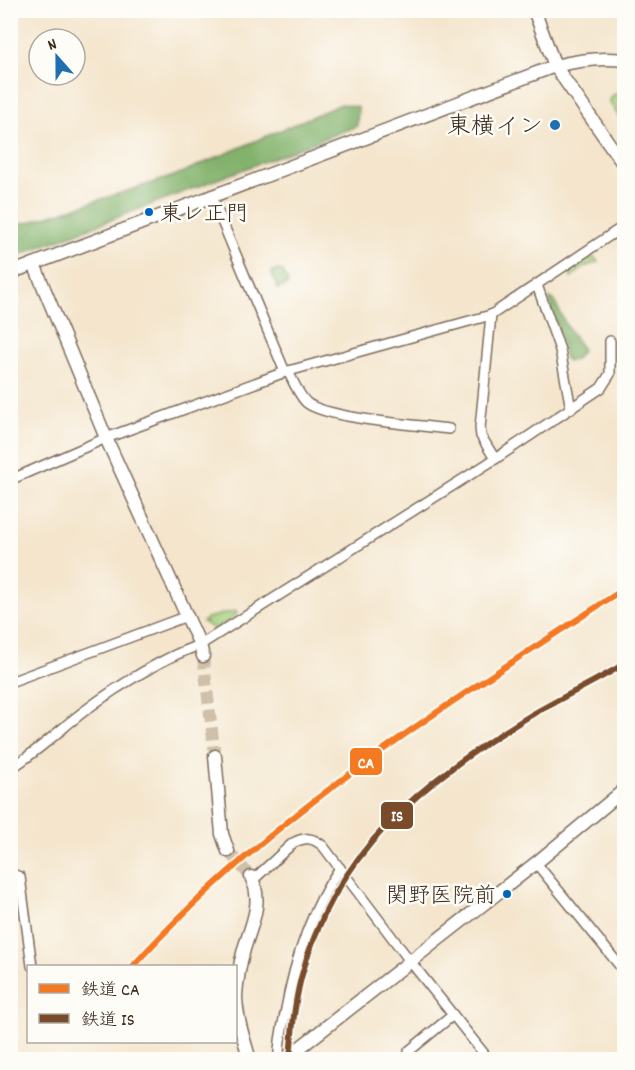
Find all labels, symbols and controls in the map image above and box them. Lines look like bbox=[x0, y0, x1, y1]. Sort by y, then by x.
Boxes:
north arrow bbox=[27, 27, 87, 87]
text: N bbox=[45, 33, 60, 57]
place label: 東横イン bbox=[447, 111, 543, 145]
marker: 東横イン bbox=[548, 118, 562, 132]
place label: 東レ正門 bbox=[160, 200, 248, 231]
marker: 東レ正門 bbox=[143, 206, 155, 218]
line badge: CA bbox=[349, 747, 383, 776]
text: CA bbox=[358, 753, 375, 776]
line badge: IS bbox=[380, 801, 414, 830]
text: IS bbox=[391, 806, 403, 829]
place label: 関野医院前 bbox=[386, 882, 496, 913]
marker: 関野医院前 bbox=[501, 888, 513, 900]
legend bbox=[27, 965, 237, 1043]
text: 鉄道 CA bbox=[81, 979, 140, 1004]
text: 鉄道 IS bbox=[81, 1009, 135, 1034]

